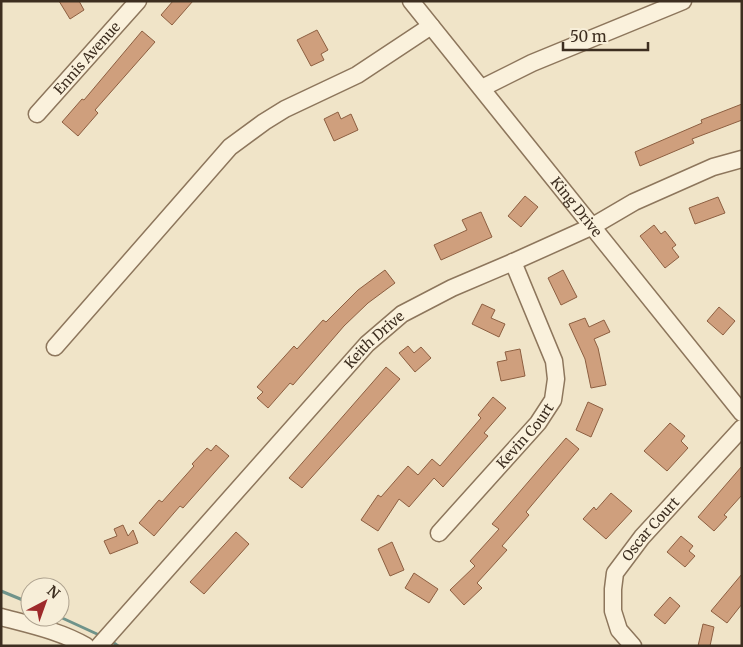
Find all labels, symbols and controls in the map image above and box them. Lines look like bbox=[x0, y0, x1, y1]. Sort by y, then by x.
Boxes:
street label: Ennis Avenue bbox=[50, 18, 124, 98]
scale bar bbox=[563, 20, 648, 52]
text: 50 m bbox=[570, 27, 607, 46]
street label: King Drive bbox=[547, 173, 606, 240]
street label: Keith Drive bbox=[341, 307, 408, 372]
street label: Kevin Court bbox=[493, 399, 558, 472]
street label: Oscar Court bbox=[618, 493, 684, 565]
north arrow bbox=[20, 577, 70, 627]
text: N bbox=[43, 582, 64, 603]

